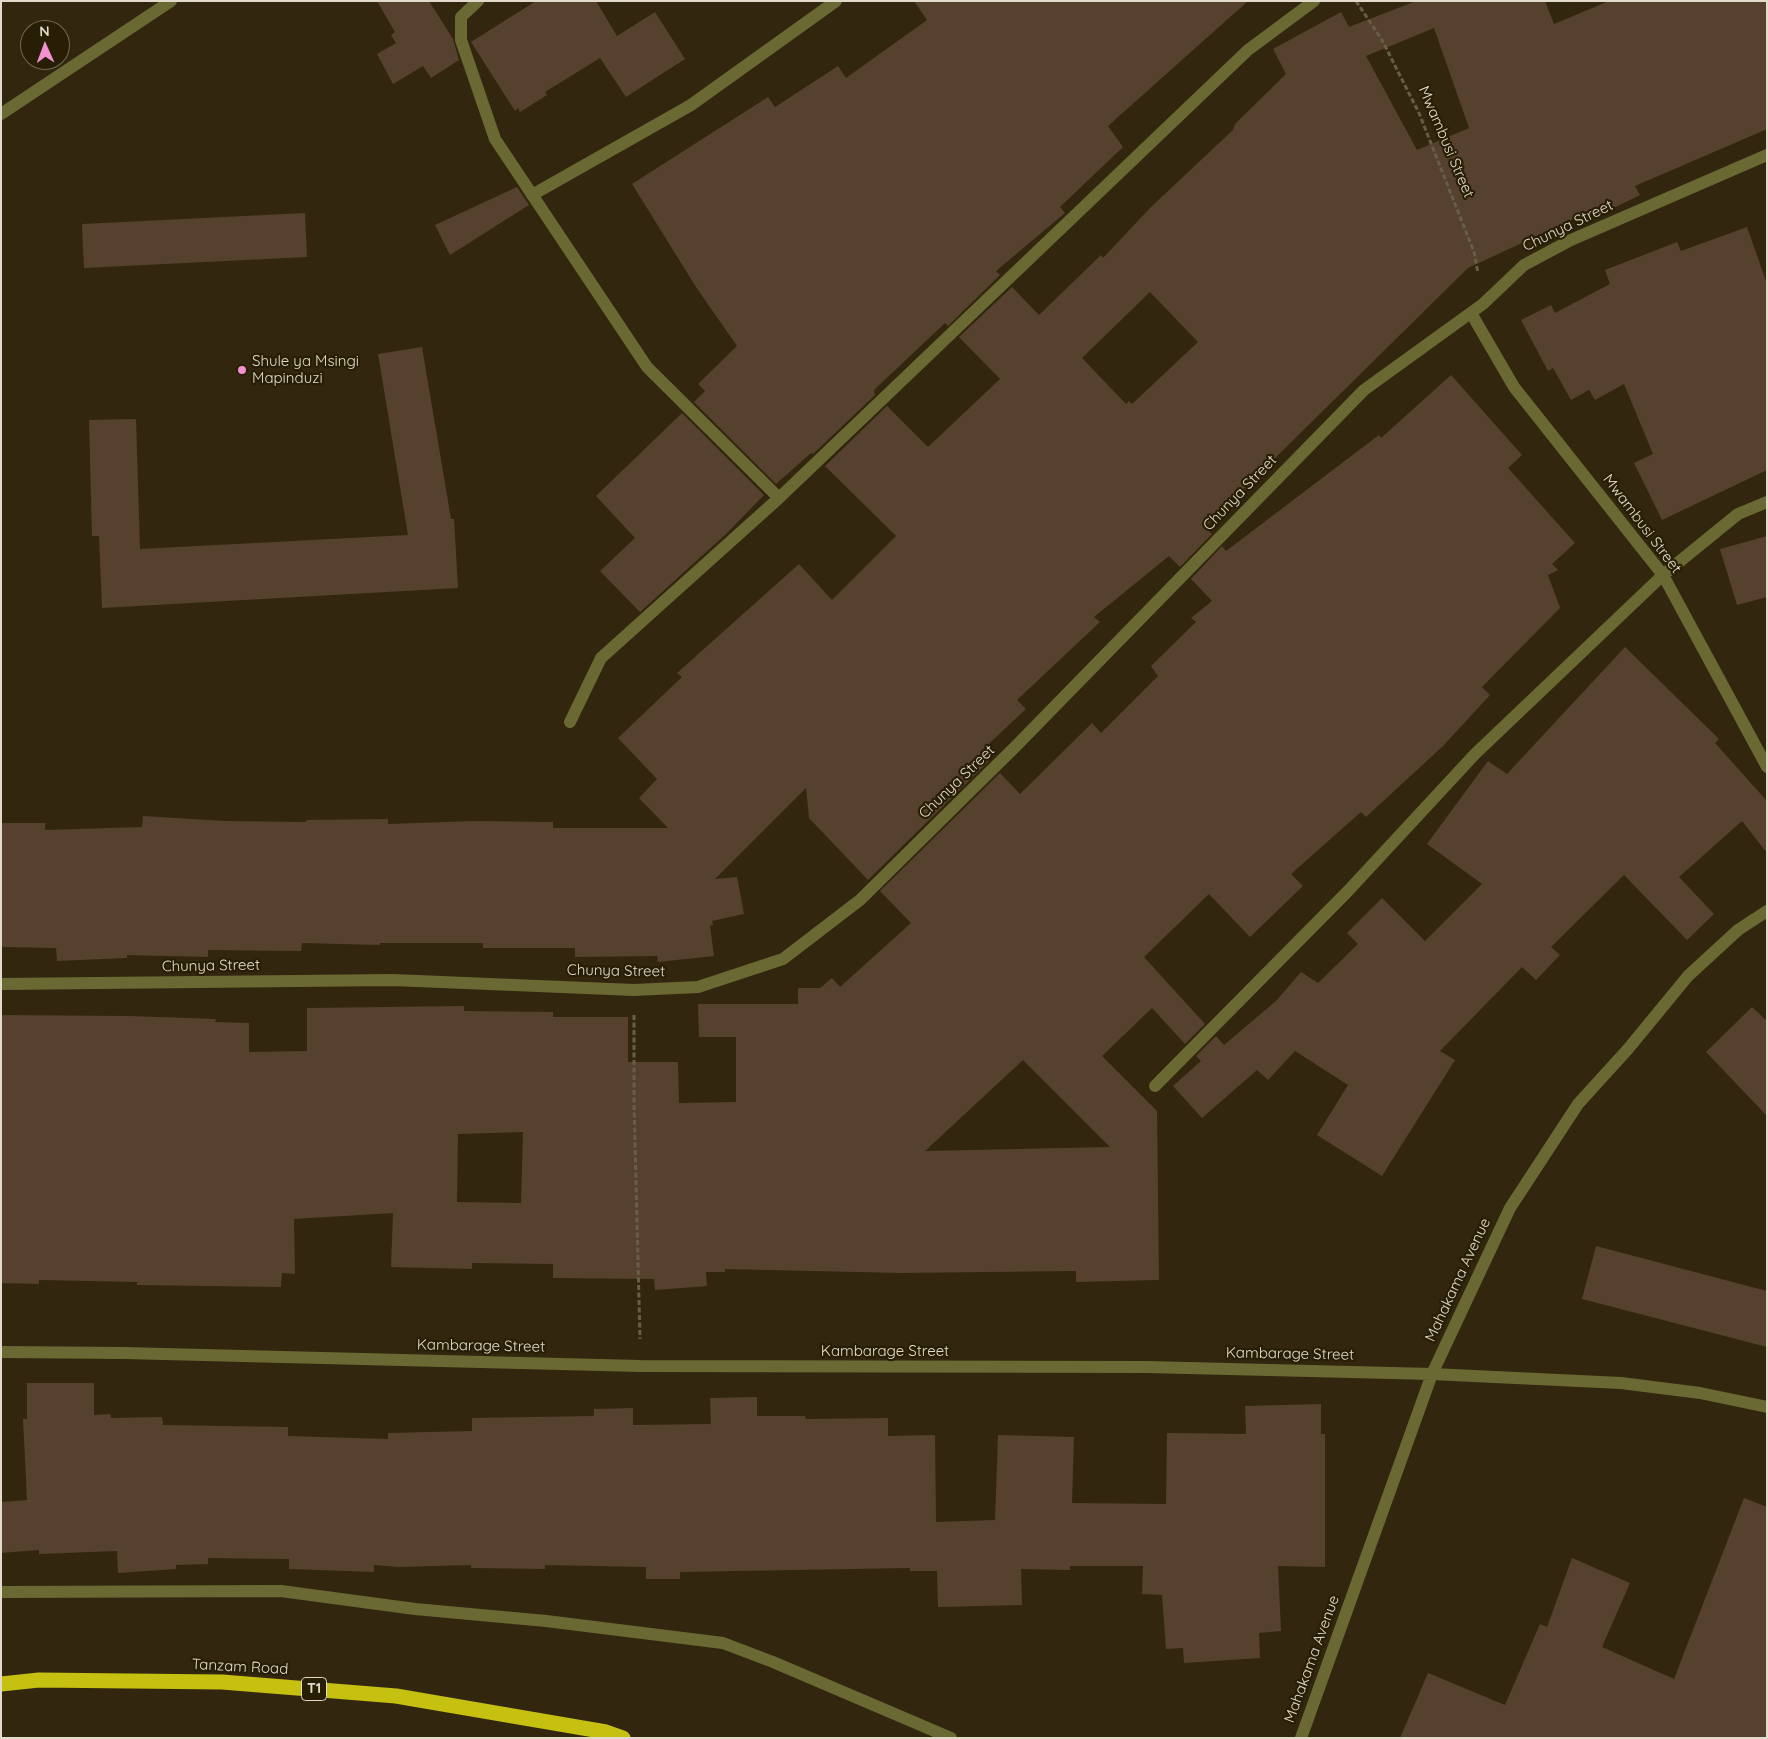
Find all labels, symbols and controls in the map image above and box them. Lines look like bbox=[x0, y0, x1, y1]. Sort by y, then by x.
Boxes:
north arrow bbox=[20, 20, 70, 70]
text: N bbox=[39, 22, 50, 40]
street label: Mwambusi Street bbox=[1414, 83, 1478, 201]
street label: Chunya Street bbox=[1520, 196, 1616, 256]
place label: Shule ya Msingi Mapinduzi bbox=[252, 352, 359, 387]
marker: Shule ya Msingi Mapinduzi bbox=[236, 364, 248, 376]
street label: Chunya Street bbox=[1199, 451, 1281, 535]
street label: Mwambusi Street bbox=[1599, 471, 1685, 577]
street label: Chunya Street bbox=[915, 741, 999, 823]
street label: Chunya Street bbox=[162, 956, 260, 976]
street label: Chunya Street bbox=[567, 961, 665, 981]
street label: Mahakama Avenue bbox=[1421, 1215, 1495, 1345]
street label: Kambarage Street bbox=[417, 1336, 545, 1356]
street label: Kambarage Street bbox=[821, 1342, 949, 1360]
street label: Kambarage Street bbox=[1226, 1344, 1354, 1364]
street label: Mahakama Avenue bbox=[1281, 1593, 1343, 1725]
street label: Tanzam Road bbox=[191, 1655, 289, 1679]
road number: T1 bbox=[302, 1678, 326, 1700]

